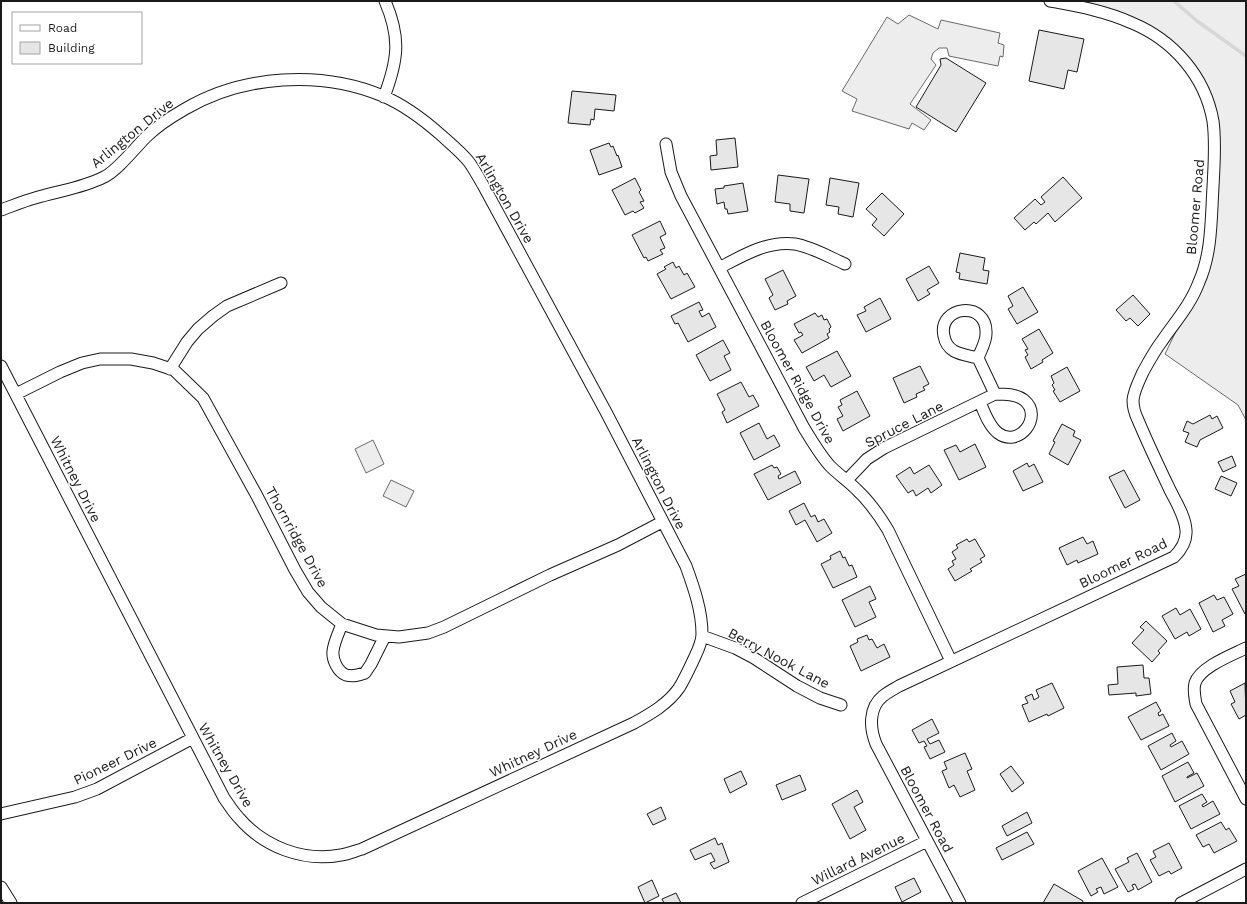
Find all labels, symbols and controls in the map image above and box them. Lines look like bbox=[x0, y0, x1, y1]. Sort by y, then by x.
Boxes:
legend bbox=[12, 12, 142, 64]
text: Road bbox=[48, 21, 77, 35]
text: Building bbox=[48, 41, 95, 55]
street label: Arlington Drive bbox=[87, 95, 177, 171]
street label: Arlington Drive bbox=[473, 150, 537, 246]
street label: Bloomer Road bbox=[1183, 158, 1207, 256]
street label: Bloomer Ridge Drive bbox=[757, 317, 839, 447]
street label: Spruce Lane bbox=[862, 397, 946, 451]
street label: Whitney Drive bbox=[47, 433, 105, 525]
street label: Arlington Drive bbox=[629, 434, 689, 532]
street label: Thornridge Drive bbox=[263, 484, 331, 590]
street label: Bloomer Road bbox=[1076, 535, 1170, 591]
street label: Berry Nook Lane bbox=[725, 624, 833, 692]
street label: Whitney Drive bbox=[195, 720, 257, 810]
street label: Whitney Drive bbox=[487, 726, 579, 780]
street label: Pioneer Drive bbox=[71, 734, 159, 788]
street label: Bloomer Road bbox=[897, 763, 957, 855]
street label: Willard Avenue bbox=[809, 830, 907, 888]

